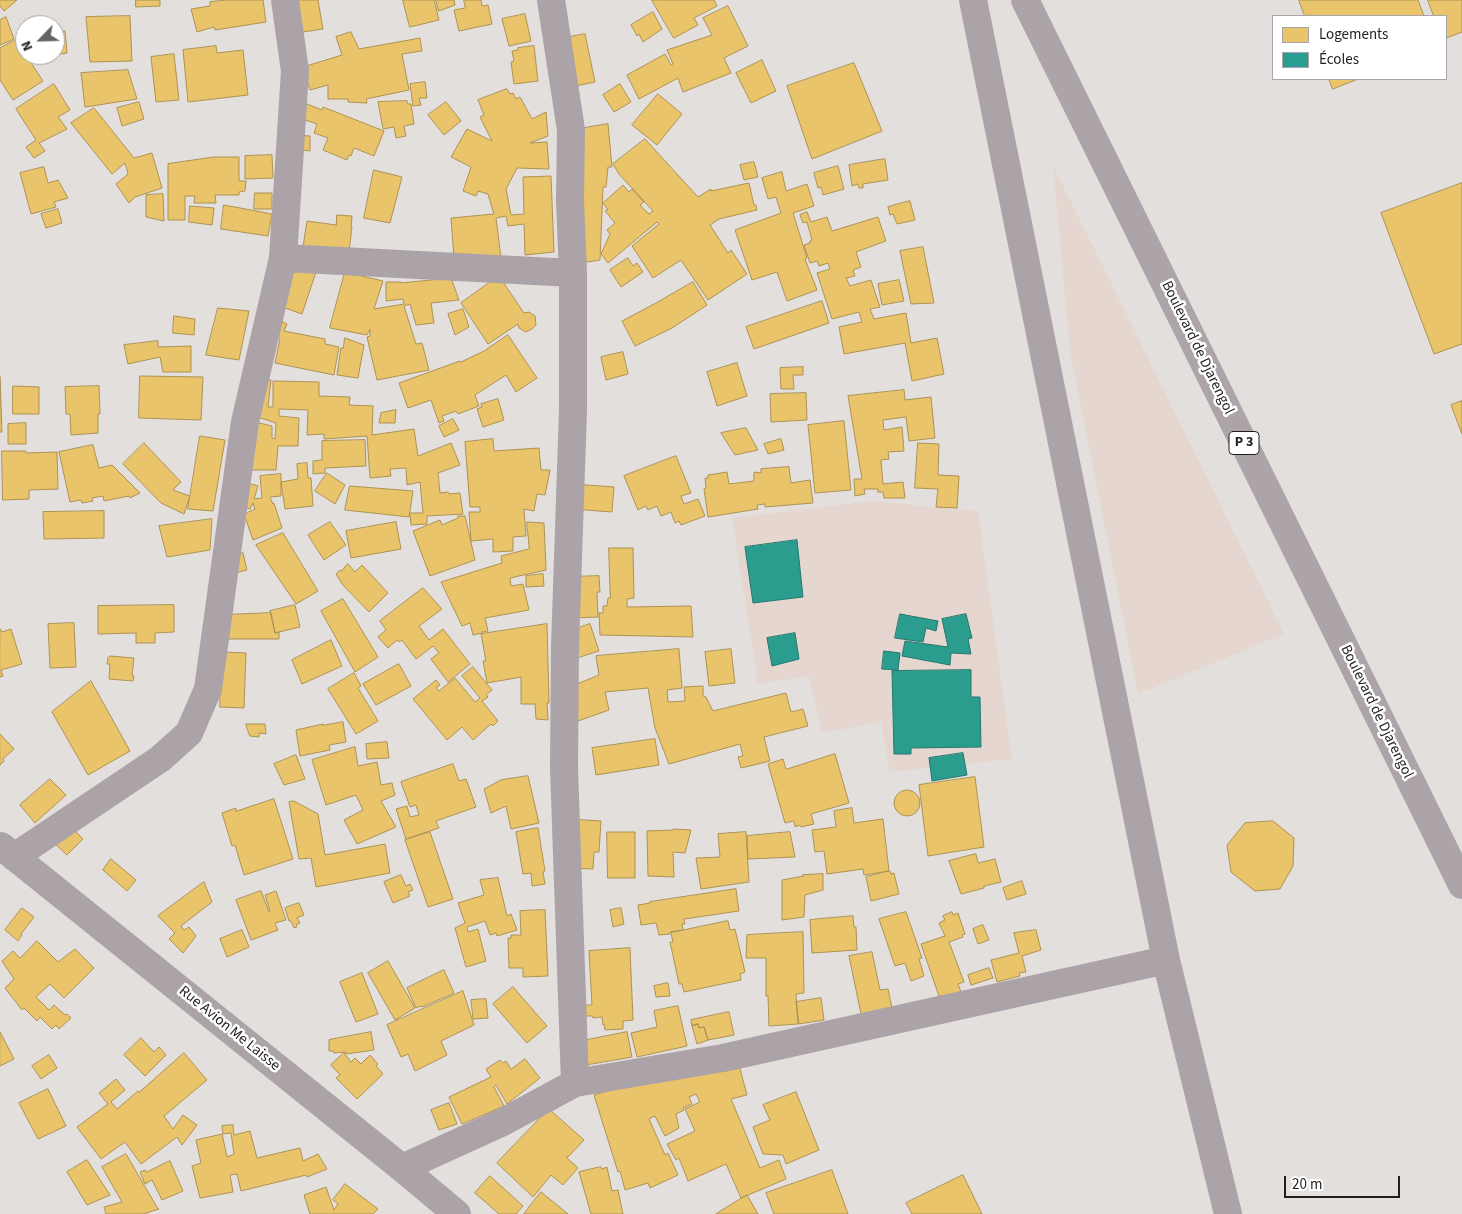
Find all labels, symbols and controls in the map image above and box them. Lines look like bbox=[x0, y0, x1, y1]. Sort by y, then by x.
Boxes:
north arrow bbox=[15, 15, 65, 65]
legend bbox=[1272, 15, 1447, 80]
text: Logements bbox=[1319, 24, 1388, 45]
text: N bbox=[16, 37, 38, 54]
text: Écoles bbox=[1319, 49, 1359, 70]
street label: Boulevard de Djarengol bbox=[1157, 278, 1237, 418]
road number: P 3 bbox=[1229, 432, 1259, 454]
street label: Boulevard de Djarengol bbox=[1336, 642, 1416, 782]
street label: Rue Avion Me Laisse bbox=[175, 983, 283, 1075]
scale bar bbox=[1287, 1166, 1403, 1198]
text: 20 m bbox=[1292, 1174, 1322, 1195]

